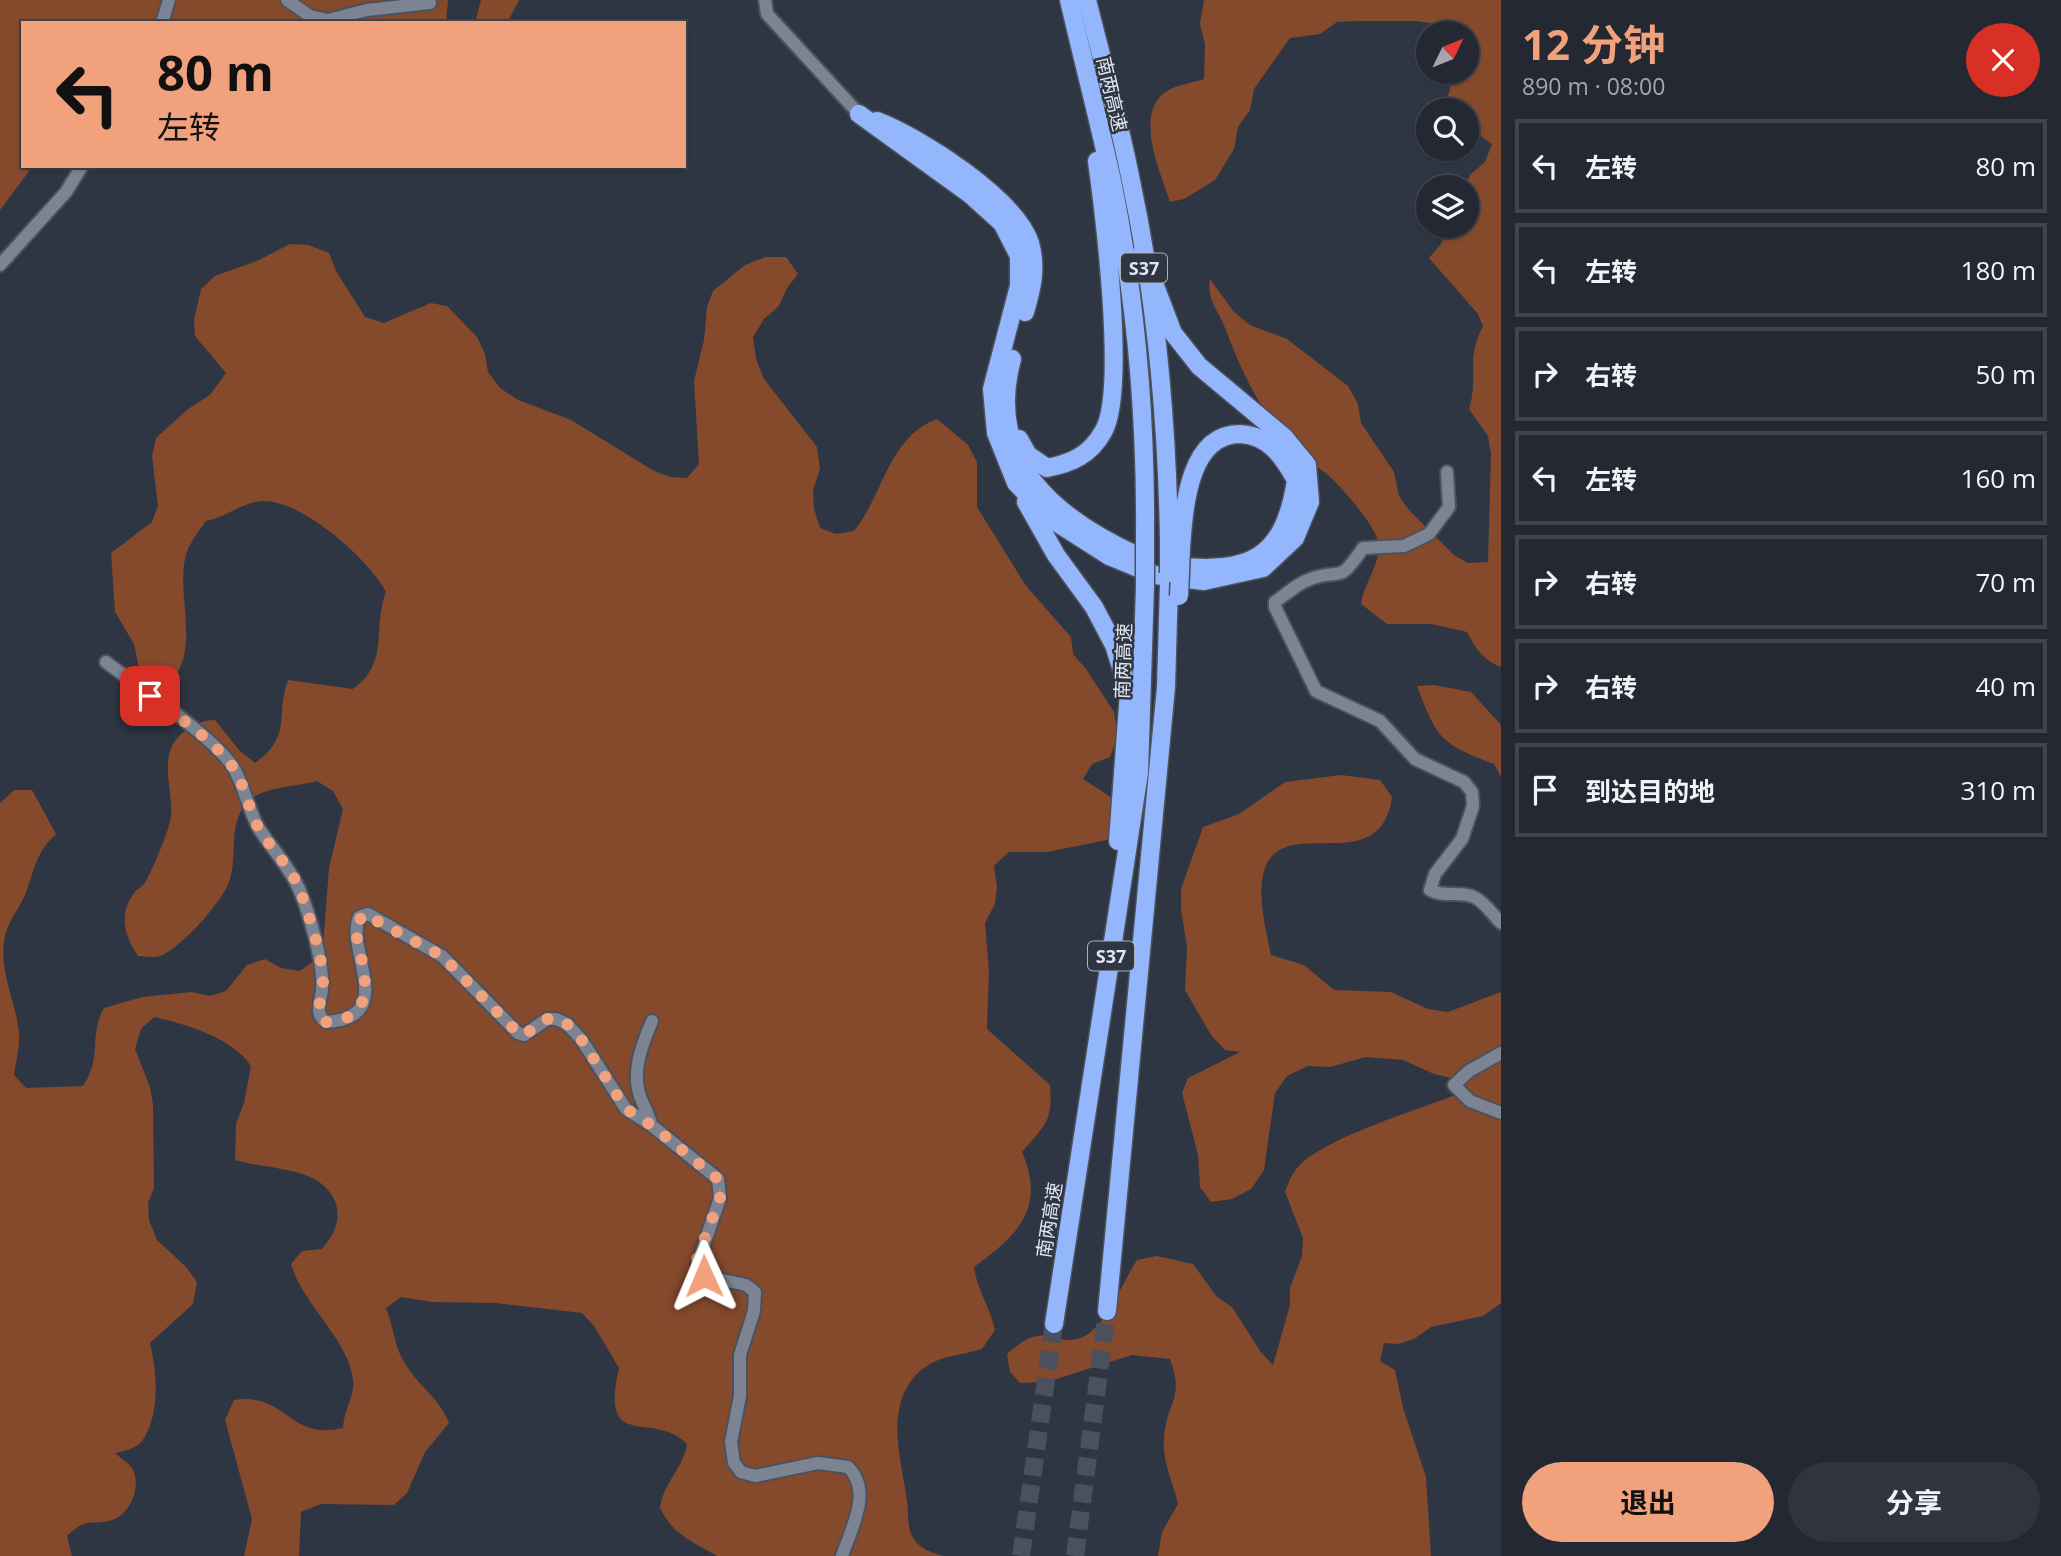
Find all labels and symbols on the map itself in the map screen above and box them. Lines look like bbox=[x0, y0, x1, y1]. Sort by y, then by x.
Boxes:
north arrow bbox=[1416, 21, 1479, 84]
street label: 南两高速 bbox=[1091, 54, 1133, 134]
road number: S37 bbox=[1121, 254, 1167, 282]
street label: 南两高速 bbox=[1109, 623, 1137, 699]
pin bbox=[120, 666, 180, 726]
road number: S37 bbox=[1088, 942, 1134, 971]
street label: 南两高速 bbox=[1030, 1180, 1068, 1260]
position arrow bbox=[667, 1239, 741, 1313]

